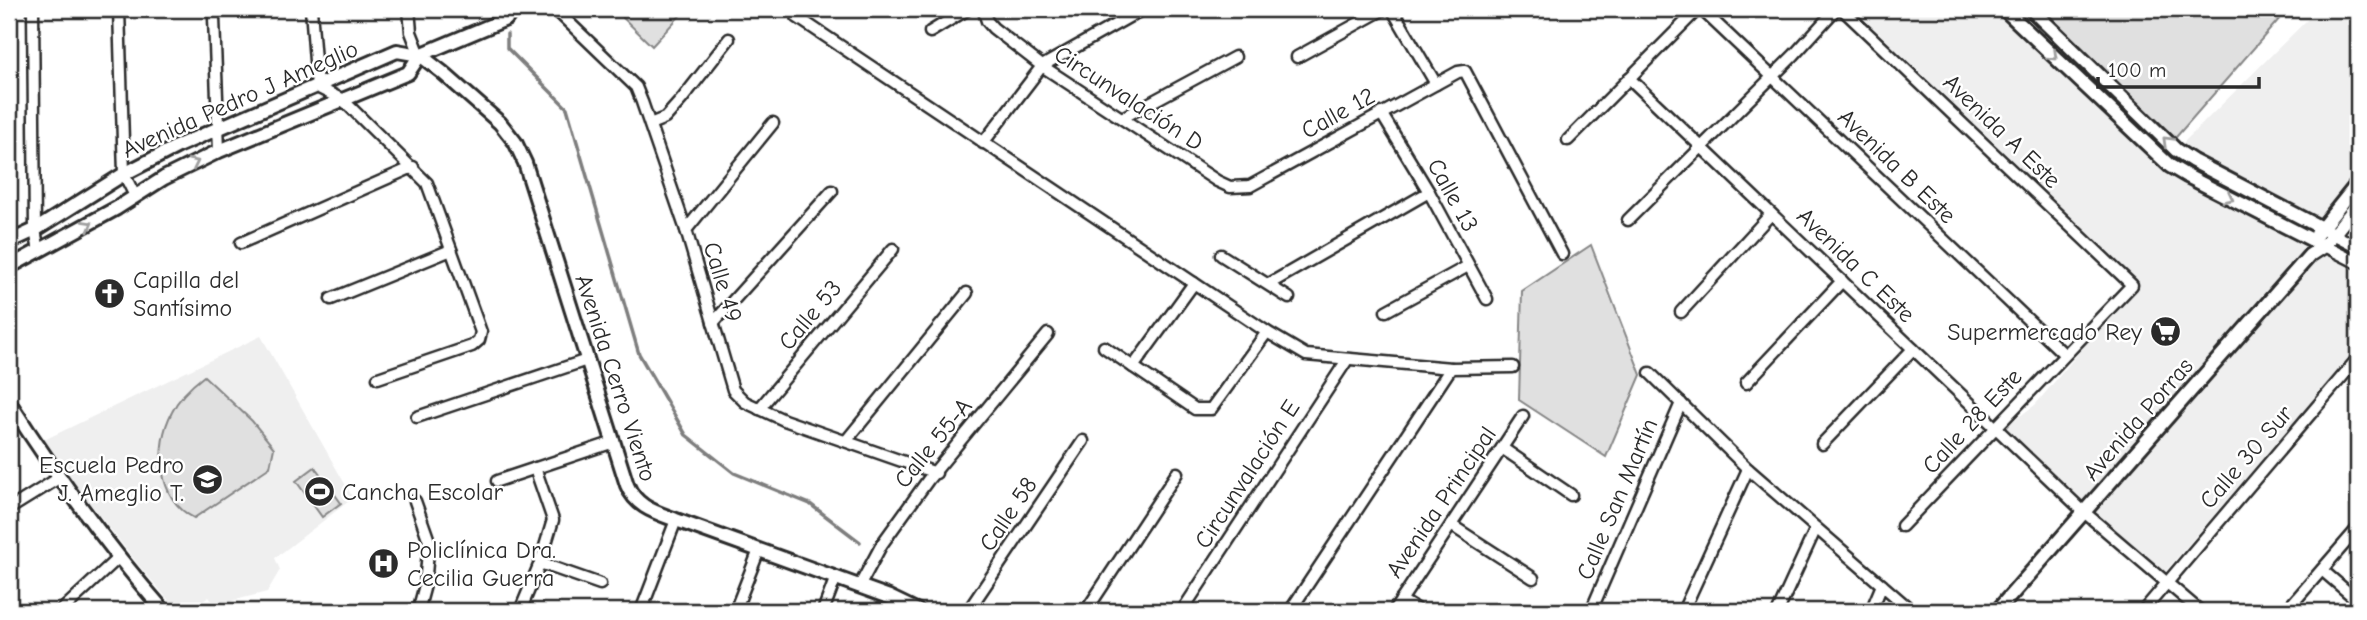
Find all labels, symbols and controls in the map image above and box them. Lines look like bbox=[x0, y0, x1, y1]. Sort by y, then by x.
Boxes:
street label: Avenida Pedro J Ameglio bbox=[118, 34, 362, 164]
street label: Circunvalación D bbox=[1049, 39, 1209, 157]
scale bar bbox=[2098, 46, 2258, 90]
one-way arrow bbox=[2045, 47, 2058, 60]
text: 100 m bbox=[2108, 58, 2166, 82]
street label: Avenida A Este bbox=[1938, 68, 2066, 194]
street label: Calle 12 bbox=[1296, 81, 1380, 145]
street label: Avenida B Este bbox=[1832, 103, 1962, 229]
one-way arrow bbox=[2162, 136, 2175, 149]
street label: Calle 13 bbox=[1422, 154, 1484, 236]
one-way arrow bbox=[187, 157, 200, 171]
one-way arrow bbox=[2222, 189, 2234, 203]
street label: Avenida C Este bbox=[1791, 202, 1921, 328]
one-way arrow bbox=[80, 219, 93, 233]
street label: Calle 49 bbox=[698, 239, 748, 325]
place label: Capilla del Santísimo bbox=[133, 266, 239, 322]
street label: Avenida Cerro Viento bbox=[569, 271, 663, 485]
street label: Calle 53 bbox=[773, 274, 847, 356]
church icon: Capilla del Santísimo bbox=[93, 277, 127, 311]
supermarket icon: Supermercado Rey bbox=[2148, 315, 2182, 349]
place label: Supermercado Rey bbox=[1947, 318, 2142, 346]
street label: Avenida Porras bbox=[2077, 352, 2199, 486]
street label: Calle 28 Este bbox=[1916, 363, 2028, 479]
street label: Calle 55-A bbox=[888, 392, 978, 494]
street label: Circunvalación E bbox=[1189, 395, 1305, 553]
street label: Calle 30 Sur bbox=[2194, 399, 2299, 514]
street label: Calle San Martín bbox=[1570, 414, 1664, 584]
street label: Avenida Principal bbox=[1380, 421, 1502, 583]
place label: Escuela Pedro J. Ameglio T. bbox=[39, 451, 184, 507]
school or university icon: Escuela Pedro J. Ameglio T. bbox=[190, 462, 224, 496]
street label: Calle 58 bbox=[973, 472, 1043, 556]
sports icon: Cancha Escolar bbox=[302, 475, 336, 509]
place label: Cancha Escolar bbox=[342, 478, 504, 506]
place label: Policlínica Dra. Cecilia Guerra bbox=[407, 536, 556, 592]
hospital icon: Policlínica Dra. Cecilia Guerra bbox=[367, 547, 401, 581]

